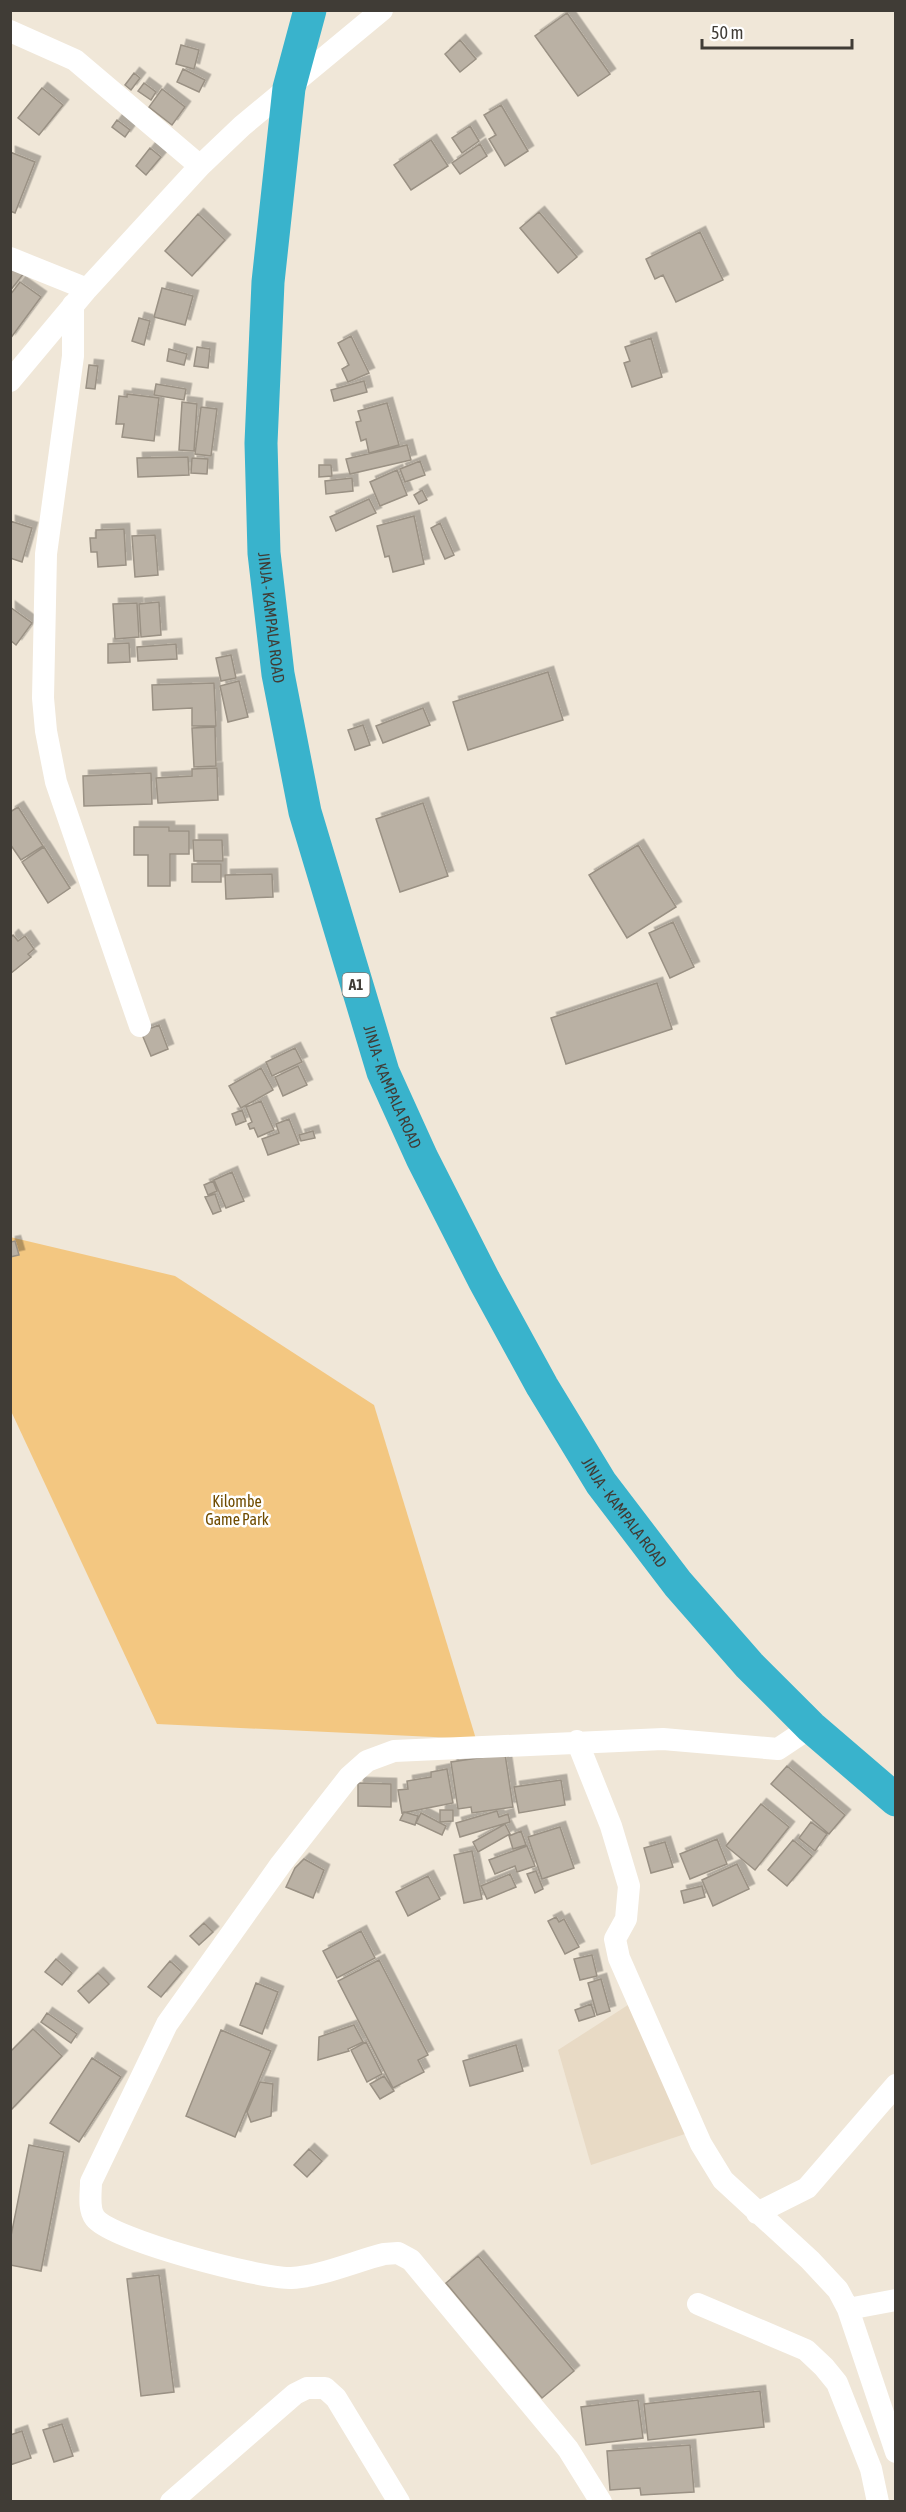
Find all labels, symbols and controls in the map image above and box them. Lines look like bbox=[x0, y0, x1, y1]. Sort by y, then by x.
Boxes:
scale bar bbox=[702, 12, 852, 50]
text: 50 m bbox=[711, 22, 743, 43]
street label: JINJA - KAMPALA ROAD bbox=[255, 551, 289, 685]
road number: A1 bbox=[342, 973, 370, 997]
street label: JINJA - KAMPALA ROAD bbox=[360, 1023, 425, 1151]
street label: JINJA - KAMPALA ROAD bbox=[578, 1454, 671, 1571]
park label: Kilombe Game Park bbox=[205, 1492, 269, 1528]

